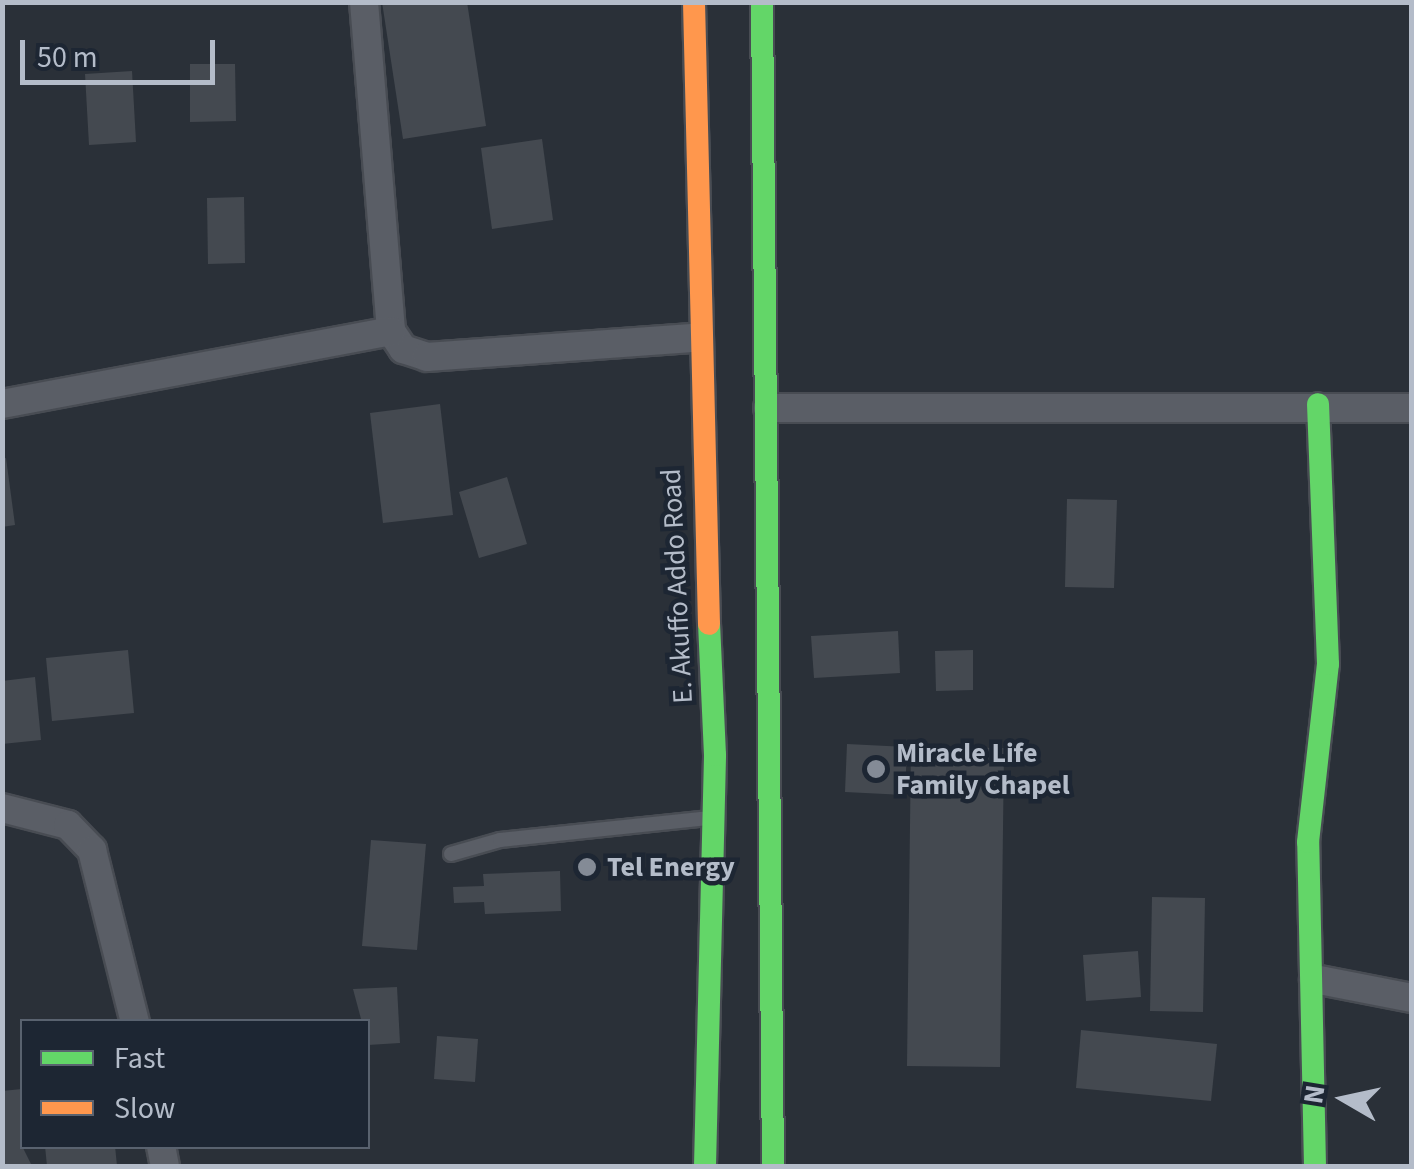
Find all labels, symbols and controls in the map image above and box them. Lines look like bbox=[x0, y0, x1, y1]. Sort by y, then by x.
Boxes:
scale bar bbox=[25, 20, 220, 82]
text: 50 m bbox=[37, 36, 98, 79]
street label: E. Akuffo Addo Road bbox=[654, 468, 700, 704]
place label: Miracle Life Family Chapel bbox=[896, 736, 1070, 802]
marker: Miracle Life Family Chapel bbox=[865, 758, 887, 780]
place label: Tel Energy bbox=[607, 850, 735, 884]
marker: Tel Energy bbox=[576, 856, 598, 878]
legend bbox=[20, 1019, 370, 1149]
text: Fast bbox=[114, 1037, 165, 1080]
north arrow bbox=[1294, 1049, 1394, 1149]
text: N bbox=[1293, 1082, 1336, 1107]
text: Slow bbox=[114, 1087, 175, 1130]

